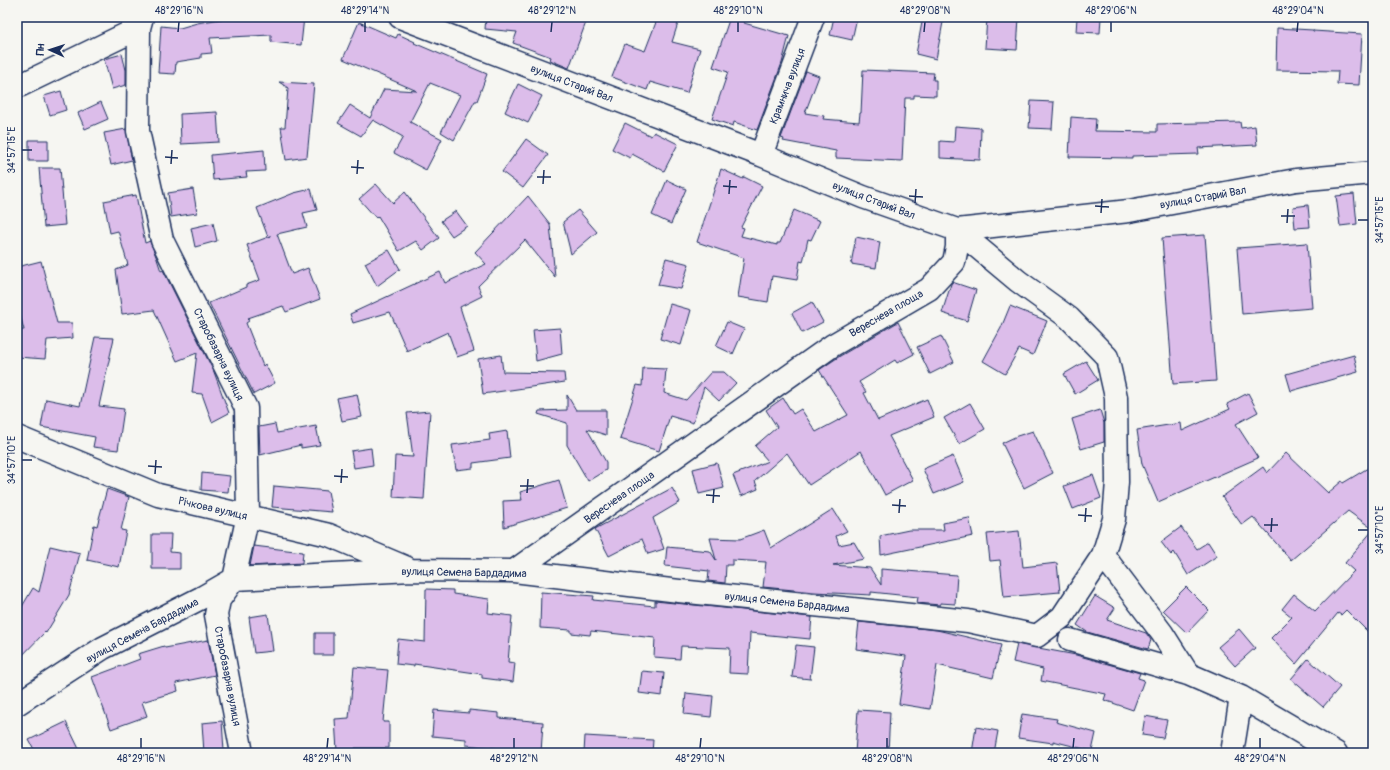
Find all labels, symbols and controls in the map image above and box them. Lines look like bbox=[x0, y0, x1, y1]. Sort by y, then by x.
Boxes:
text: 48°29'16"N bbox=[155, 5, 203, 17]
text: 48°29'14"N bbox=[341, 5, 389, 17]
text: 48°29'12"N bbox=[528, 5, 576, 17]
text: 48°29'10"N bbox=[713, 5, 763, 17]
text: 48°29'08"N bbox=[900, 5, 951, 17]
text: 48°29'06"N bbox=[1085, 5, 1137, 17]
text: 48°29'04"N bbox=[1272, 5, 1324, 17]
north arrow bbox=[30, 30, 70, 70]
text: Пн bbox=[34, 43, 47, 56]
street label: Крамнича вулиця bbox=[767, 46, 808, 126]
street label: вулиця Старий Вал bbox=[529, 62, 615, 105]
text: 34°57'15"E bbox=[6, 126, 18, 174]
street label: вулиця Старий Вал bbox=[831, 179, 917, 222]
street label: вулиця Старий Вал bbox=[1159, 183, 1248, 211]
text: 34°57'15"E bbox=[1374, 196, 1386, 244]
street label: Вереснева площа bbox=[847, 287, 925, 340]
street label: Старобазарна вулиця bbox=[190, 306, 247, 403]
text: 34°57'10"E bbox=[6, 436, 18, 484]
street label: Вереснева площа bbox=[582, 468, 657, 527]
street label: Річкова вулиця bbox=[177, 494, 249, 523]
text: 34°57'10"E bbox=[1374, 506, 1386, 554]
street label: вулиця Семена Бардадима bbox=[401, 565, 527, 580]
street label: вулиця Семена Бардадима bbox=[724, 589, 850, 616]
street label: вулиця Семена Бардадима bbox=[84, 595, 201, 666]
street label: Старобазарна вулиця bbox=[211, 625, 244, 727]
text: 48°29'16"N bbox=[117, 753, 165, 765]
text: 48°29'14"N bbox=[303, 753, 351, 765]
text: 48°29'12"N bbox=[490, 753, 538, 765]
text: 48°29'10"N bbox=[675, 753, 725, 765]
text: 48°29'08"N bbox=[862, 753, 913, 765]
text: 48°29'06"N bbox=[1047, 753, 1099, 765]
text: 48°29'04"N bbox=[1234, 753, 1286, 765]

